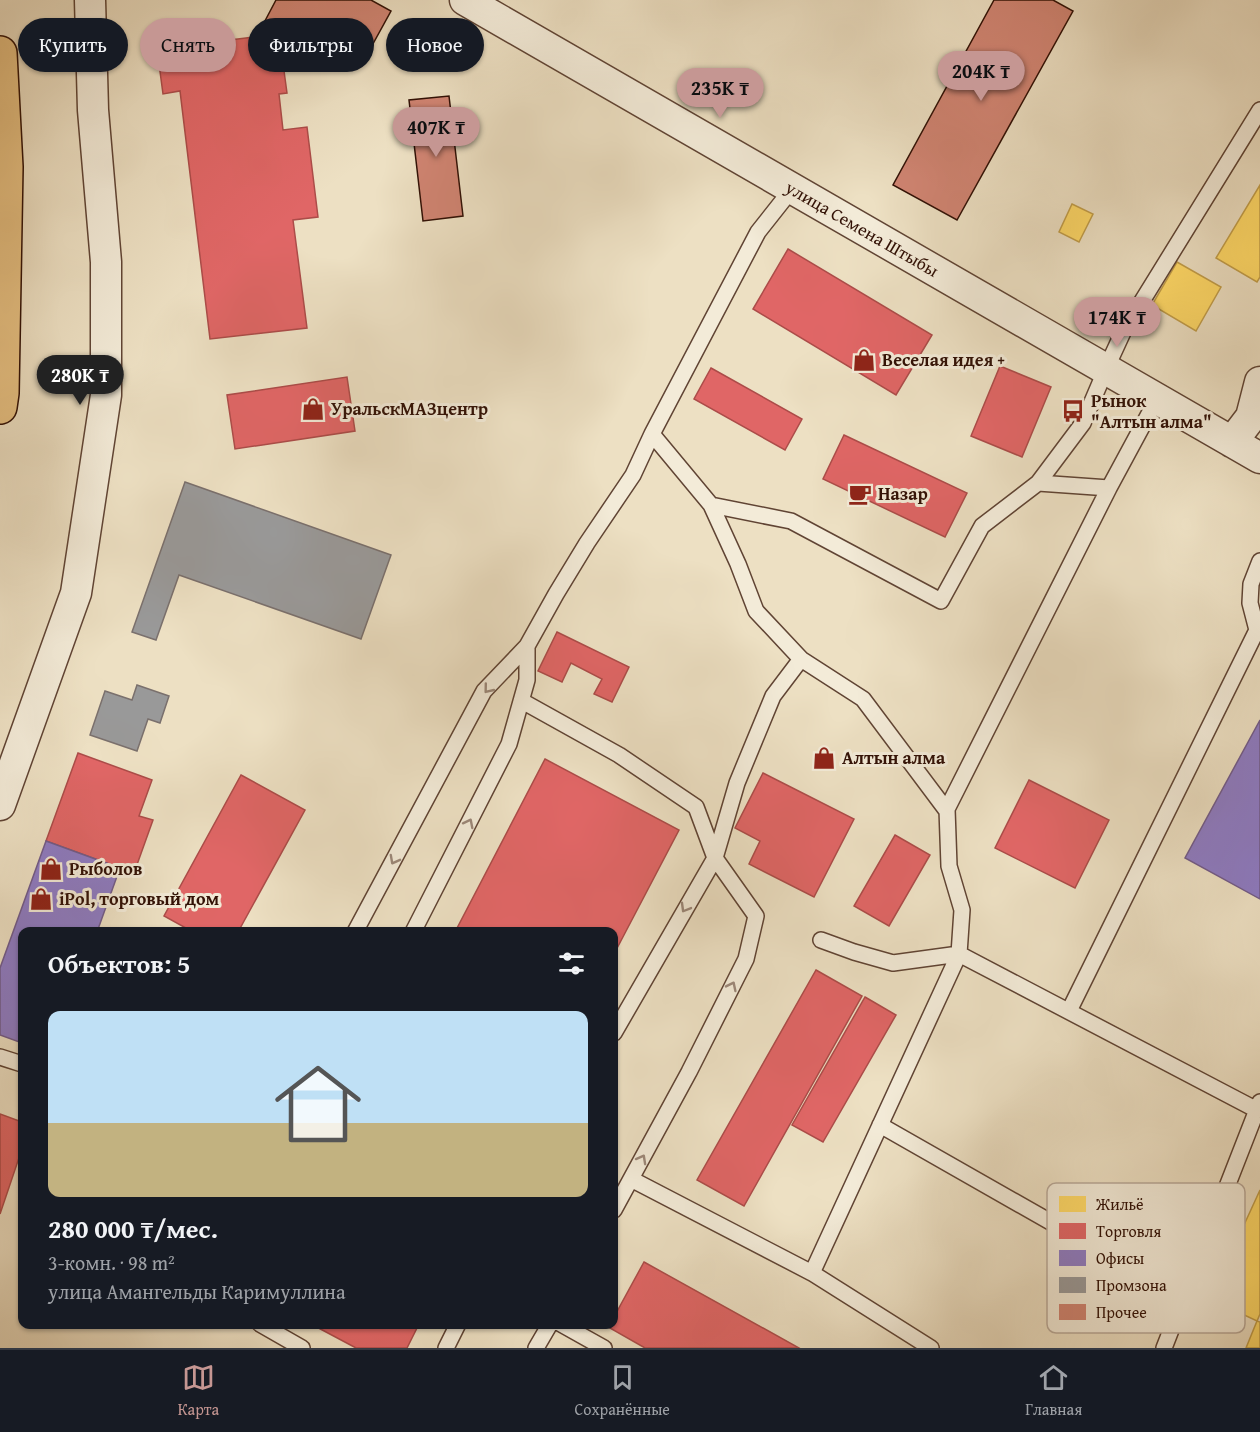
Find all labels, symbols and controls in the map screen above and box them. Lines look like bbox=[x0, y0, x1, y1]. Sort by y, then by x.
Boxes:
chip: Купить bbox=[18, 18, 128, 72]
chip: Снять bbox=[140, 18, 236, 72]
chip: Фильтры bbox=[248, 18, 374, 72]
chip: Новое bbox=[386, 18, 484, 72]
pin: 204K ₸ bbox=[932, 51, 1030, 102]
text: 204K ₸ bbox=[952, 56, 1010, 85]
pin: 235K ₸ bbox=[671, 68, 769, 119]
text: 235K ₸ bbox=[691, 73, 749, 102]
pin: 407K ₸ bbox=[387, 107, 485, 158]
text: 407K ₸ bbox=[407, 112, 465, 141]
street label: улица Семена Штыбы bbox=[780, 173, 944, 284]
pin: 174K ₸ bbox=[1068, 297, 1166, 348]
text: 174K ₸ bbox=[1088, 302, 1146, 331]
place label: Веселая идея + bbox=[882, 346, 1005, 373]
shop icon: Веселая идея + bbox=[851, 347, 877, 373]
pin: 280K ₸ bbox=[31, 355, 129, 406]
text: 280K ₸ bbox=[51, 360, 109, 389]
place label: Рынок "Алтын алма" bbox=[1091, 387, 1212, 435]
place label: УральскМАЗцентр bbox=[331, 395, 488, 422]
shop icon: УральскМАЗцентр bbox=[300, 396, 326, 422]
bus stop icon: Рынок "Алтын алма" bbox=[1060, 398, 1086, 424]
place label: Назар bbox=[878, 480, 928, 507]
cafe icon: Назар bbox=[847, 481, 873, 507]
one-way arrow bbox=[484, 682, 495, 693]
place label: Алтын алма bbox=[842, 744, 946, 771]
shop icon: Алтын алма bbox=[811, 745, 837, 771]
one-way arrow bbox=[461, 819, 473, 830]
one-way arrow bbox=[390, 853, 401, 864]
place label: Рыболов bbox=[69, 855, 142, 882]
shop icon: Рыболов bbox=[38, 856, 64, 882]
place label: iPol, торговый дом bbox=[59, 885, 220, 912]
shop icon: iPol, торговый дом bbox=[28, 886, 54, 912]
one-way arrow bbox=[680, 902, 692, 912]
text: Объектов: 5 bbox=[48, 944, 191, 983]
icon: filters bbox=[555, 947, 588, 980]
one-way arrow bbox=[725, 982, 736, 993]
icon: home bbox=[264, 1050, 372, 1158]
one-way arrow bbox=[635, 1155, 646, 1165]
legend bbox=[1047, 1183, 1245, 1333]
text: Жильё bbox=[1095, 1192, 1144, 1216]
text: 280 000 ₸/мес. bbox=[48, 1209, 218, 1248]
text: Торговля bbox=[1096, 1219, 1161, 1243]
text: Офисы bbox=[1096, 1246, 1144, 1270]
text: 3-комн. · 98 m² bbox=[48, 1248, 175, 1277]
text: Промзона bbox=[1096, 1273, 1167, 1297]
text: улица Амангельды Каримуллина bbox=[48, 1277, 346, 1306]
text: Прочее bbox=[1096, 1300, 1147, 1324]
tab: Карта bbox=[178, 1361, 219, 1421]
tab: Сохранённые bbox=[575, 1361, 670, 1421]
tab: Главная bbox=[1025, 1361, 1082, 1421]

